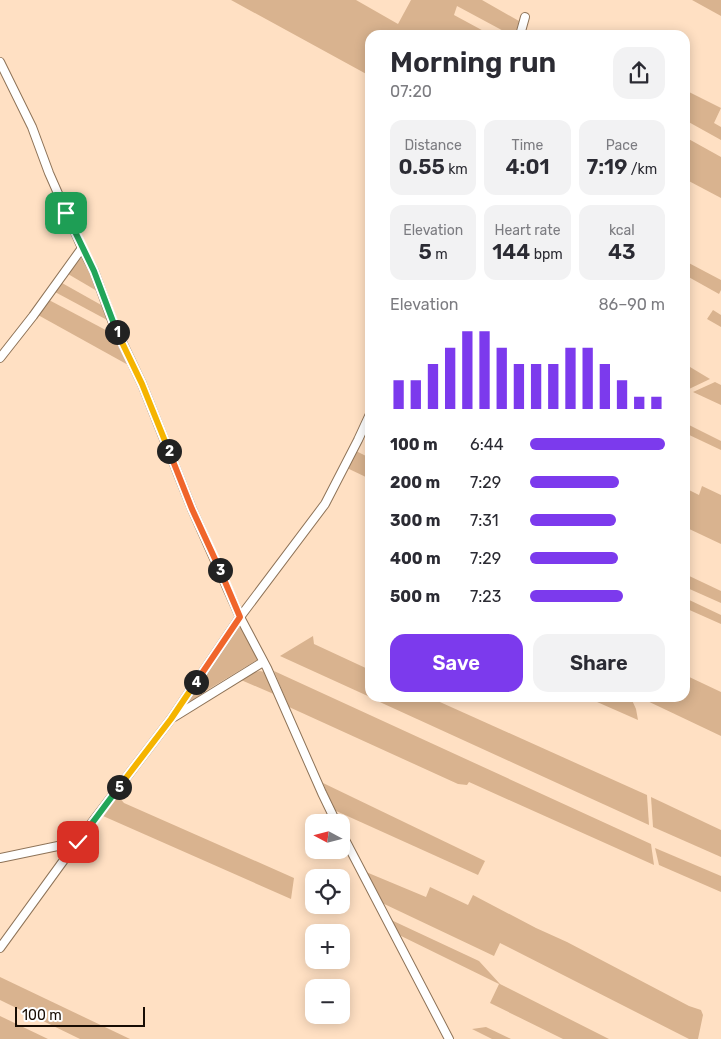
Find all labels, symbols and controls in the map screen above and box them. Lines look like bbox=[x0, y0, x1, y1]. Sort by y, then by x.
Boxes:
text: Morning run bbox=[390, 46, 556, 79]
button: share bbox=[613, 47, 665, 99]
text: 07:20 bbox=[390, 82, 432, 101]
text: Distance bbox=[404, 137, 462, 154]
text: Time bbox=[512, 137, 543, 154]
text: Pace bbox=[606, 137, 638, 154]
text: 0.55 bbox=[399, 154, 445, 179]
text: 4:01 bbox=[505, 154, 550, 179]
text: 7:19 bbox=[586, 154, 627, 179]
text: km bbox=[445, 161, 468, 178]
text: /km bbox=[627, 161, 657, 178]
pin bbox=[45, 192, 87, 234]
icon: arrive bbox=[52, 199, 80, 227]
text: Elevation bbox=[403, 222, 463, 239]
text: Heart rate bbox=[495, 222, 560, 239]
text: kcal bbox=[609, 222, 635, 239]
text: 5 bbox=[419, 239, 432, 264]
text: 144 bbox=[492, 239, 530, 264]
text: 43 bbox=[608, 239, 636, 264]
text: m bbox=[432, 246, 448, 263]
text: bpm bbox=[530, 246, 563, 263]
text: Elevation bbox=[390, 295, 459, 314]
text: 86–90 m bbox=[598, 295, 665, 314]
pin: 1 bbox=[104, 320, 130, 344]
text: 1 bbox=[114, 324, 121, 341]
text: 100 m bbox=[390, 435, 438, 454]
text: 6:44 bbox=[470, 435, 504, 454]
pin: 2 bbox=[156, 438, 182, 464]
text: 2 bbox=[165, 443, 174, 460]
text: 200 m bbox=[390, 473, 440, 492]
text: 7:29 bbox=[470, 473, 501, 492]
text: 300 m bbox=[390, 511, 440, 530]
text: 7:31 bbox=[470, 511, 498, 530]
text: 400 m bbox=[390, 549, 441, 568]
text: 7:29 bbox=[470, 549, 501, 568]
pin: 3 bbox=[208, 558, 232, 582]
text: 3 bbox=[216, 562, 225, 579]
text: 500 m bbox=[390, 587, 440, 606]
text: 7:23 bbox=[470, 587, 501, 606]
button: Save bbox=[390, 634, 523, 692]
button: Share bbox=[533, 634, 665, 692]
pin: 4 bbox=[184, 670, 208, 694]
text: 4 bbox=[192, 674, 201, 691]
pin: 5 bbox=[106, 774, 132, 800]
text: 5 bbox=[115, 779, 124, 796]
north arrow bbox=[305, 814, 350, 859]
map controls bbox=[305, 814, 350, 1024]
pin bbox=[57, 821, 99, 863]
icon: check bbox=[64, 828, 92, 856]
button: locate bbox=[305, 869, 350, 914]
button: + bbox=[305, 924, 350, 969]
button: − bbox=[305, 979, 350, 1024]
scale bar bbox=[15, 1004, 145, 1027]
text: 100 m bbox=[22, 1007, 62, 1024]

